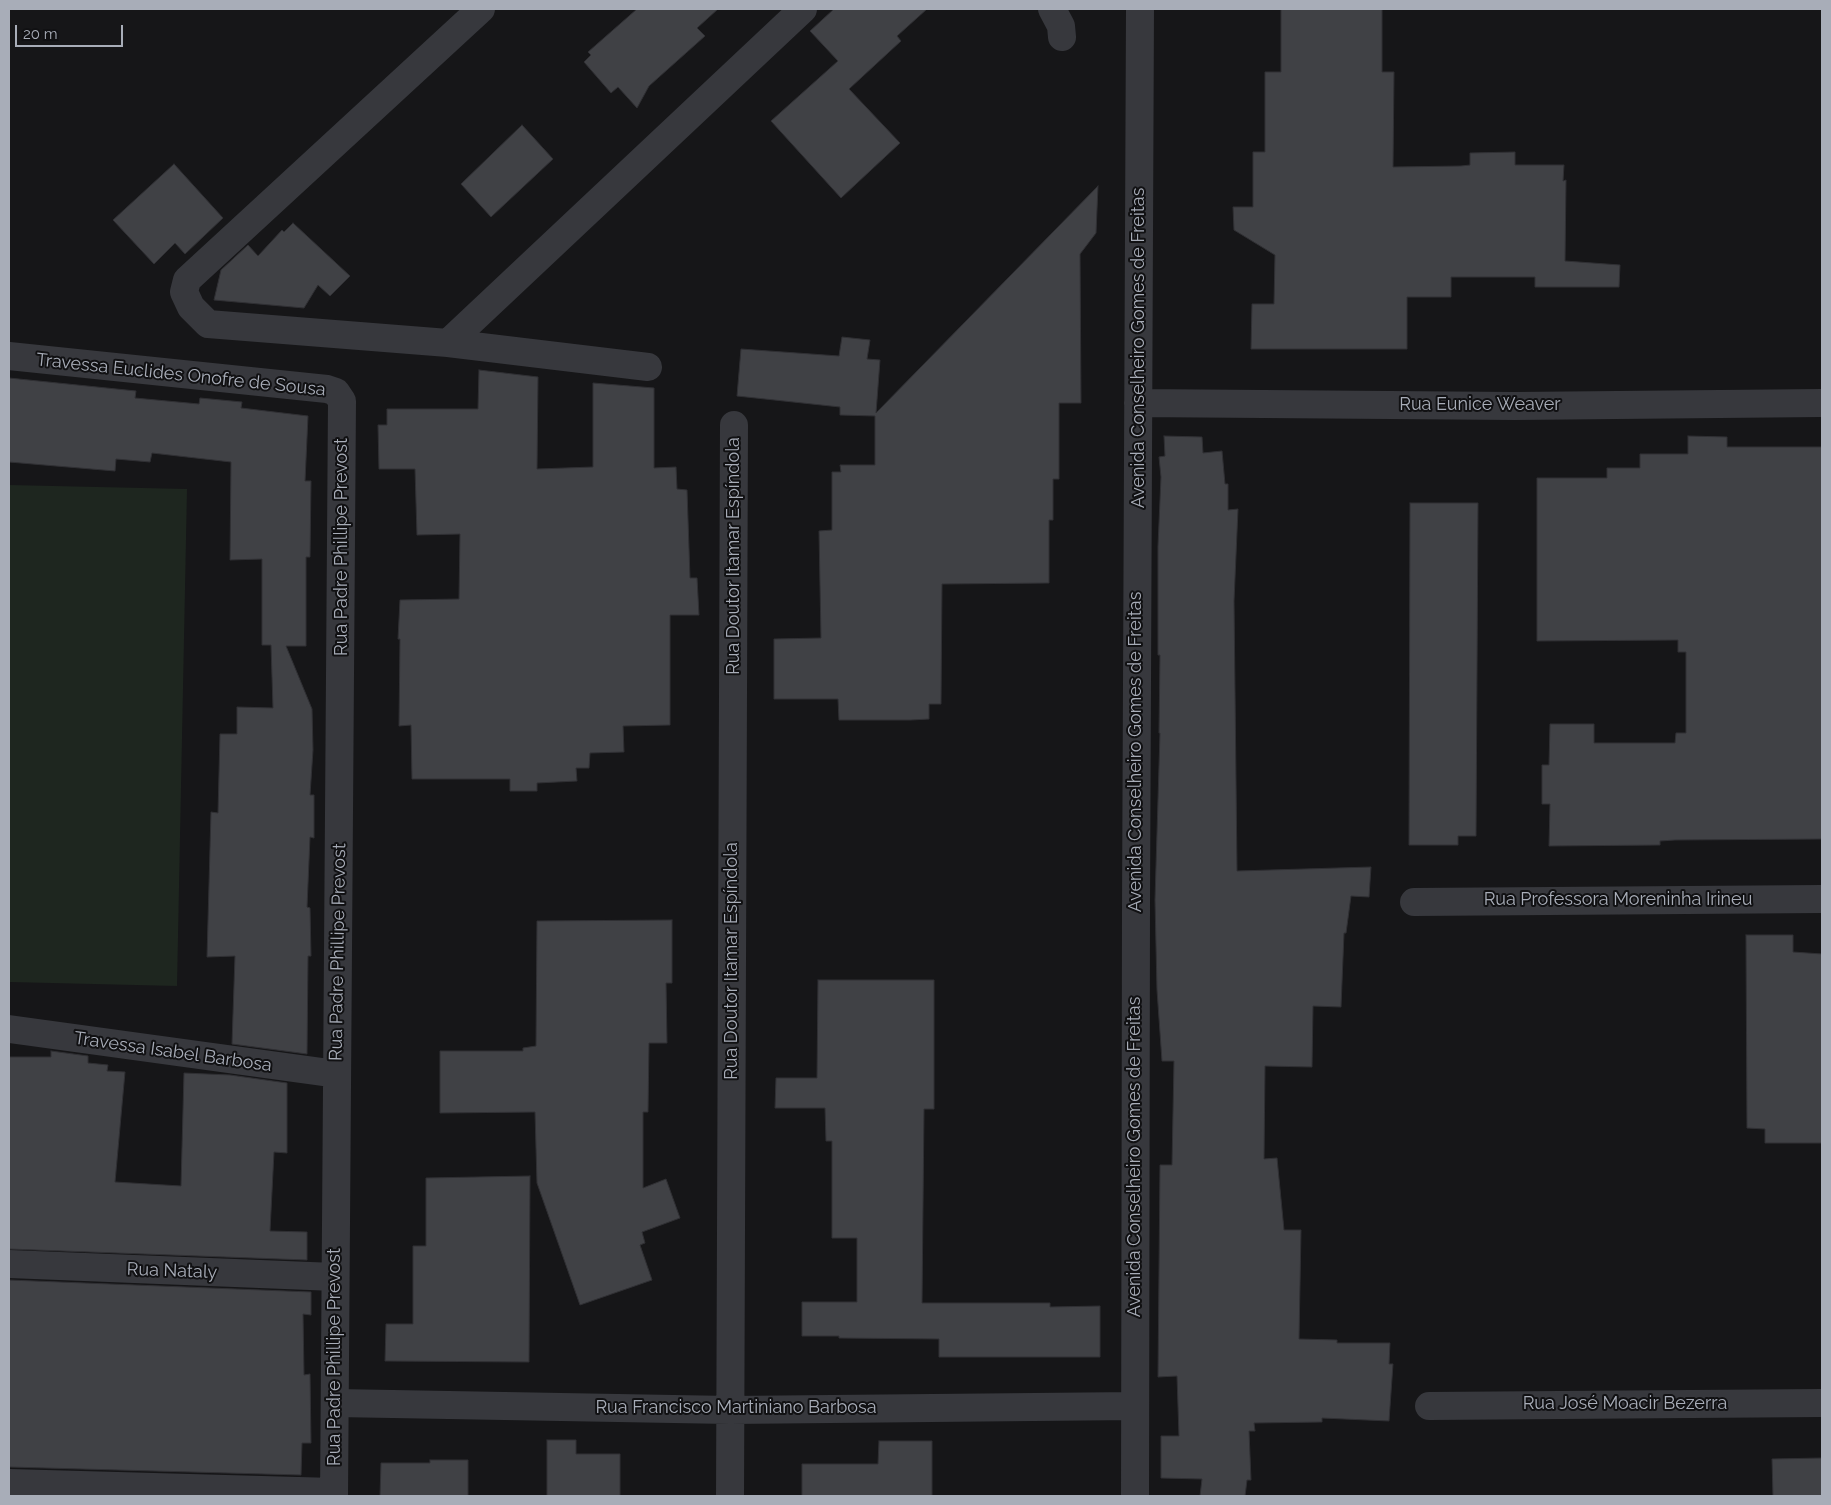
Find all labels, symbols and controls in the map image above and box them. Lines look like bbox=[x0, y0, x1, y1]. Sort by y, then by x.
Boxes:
scale bar bbox=[18, 15, 125, 47]
text: 20 m bbox=[23, 25, 58, 43]
street label: Avenida Conselheiro Gomes de Freitas bbox=[1128, 188, 1150, 508]
street label: Travessa Euclides Onofre de Sousa bbox=[35, 349, 327, 401]
street label: Rua Eunice Weaver bbox=[1399, 394, 1561, 416]
street label: Rua Doutor Itamar Espíndola bbox=[723, 437, 745, 675]
street label: Rua Padre Phillipe Prevost bbox=[331, 438, 353, 656]
street label: Avenida Conselheiro Gomes de Freitas bbox=[1125, 592, 1147, 912]
street label: Rua Doutor Itamar Espíndola bbox=[721, 842, 743, 1080]
street label: Rua Padre Phillipe Prevost bbox=[325, 843, 351, 1061]
street label: Rua Professora Moreninha Irineu bbox=[1484, 889, 1752, 911]
street label: Avenida Conselheiro Gomes de Freitas bbox=[1124, 997, 1146, 1317]
street label: Travessa Isabel Barbosa bbox=[73, 1027, 273, 1077]
street label: Rua Padre Phillipe Prevost bbox=[324, 1248, 346, 1466]
street label: Rua Nataly bbox=[126, 1259, 218, 1283]
street label: Rua José Moacir Bezerra bbox=[1523, 1393, 1727, 1415]
street label: Rua Francisco Martiniano Barbosa bbox=[595, 1397, 877, 1419]

